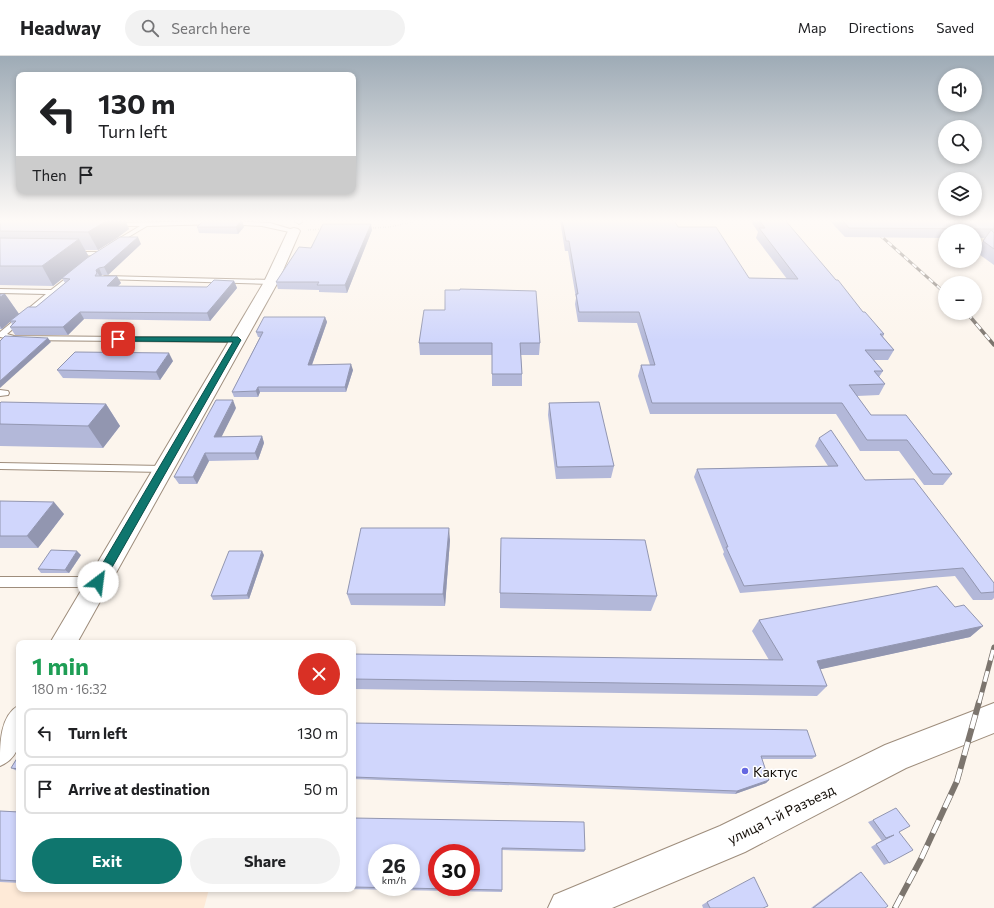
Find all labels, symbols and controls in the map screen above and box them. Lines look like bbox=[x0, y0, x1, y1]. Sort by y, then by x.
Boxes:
search box bbox=[125, 10, 405, 46]
text: Headway bbox=[20, 16, 101, 39]
icon: search bbox=[139, 17, 161, 39]
text: Search here bbox=[171, 19, 251, 37]
text: Map bbox=[798, 19, 827, 36]
text: Directions bbox=[849, 19, 914, 36]
text: Saved bbox=[936, 19, 974, 36]
map controls bbox=[938, 68, 982, 320]
button: sound bbox=[938, 68, 982, 112]
text: 130 m bbox=[98, 86, 175, 120]
icon: left bbox=[32, 88, 84, 140]
text: Turn left bbox=[98, 120, 167, 142]
button: search bbox=[938, 120, 982, 164]
icon: arrive bbox=[75, 164, 97, 186]
text: Then bbox=[32, 166, 67, 184]
button: layers bbox=[938, 172, 982, 216]
button: + bbox=[938, 224, 982, 268]
button: − bbox=[938, 276, 982, 320]
pin bbox=[101, 322, 135, 356]
icon: arrive bbox=[107, 328, 129, 350]
position arrow bbox=[77, 561, 119, 603]
text: 1 min bbox=[32, 651, 89, 680]
button: close bbox=[298, 653, 340, 695]
text: 180 m · 16:32 bbox=[32, 681, 107, 697]
icon: left bbox=[34, 722, 56, 744]
text: Turn left bbox=[68, 724, 127, 742]
text: 130 m bbox=[297, 724, 338, 742]
place label: Кактус bbox=[753, 763, 798, 780]
marker: Кактус bbox=[740, 766, 750, 776]
icon: arrive bbox=[34, 778, 56, 800]
text: Arrive at destination bbox=[68, 780, 210, 798]
text: 50 m bbox=[304, 780, 338, 798]
street label: улица 1-й Разъезд bbox=[724, 781, 838, 847]
button: Exit bbox=[32, 838, 182, 884]
button: Share bbox=[190, 838, 340, 884]
speed limit sign: 30 bbox=[428, 844, 480, 896]
text: 26 bbox=[382, 853, 406, 877]
text: km/h bbox=[382, 874, 406, 886]

